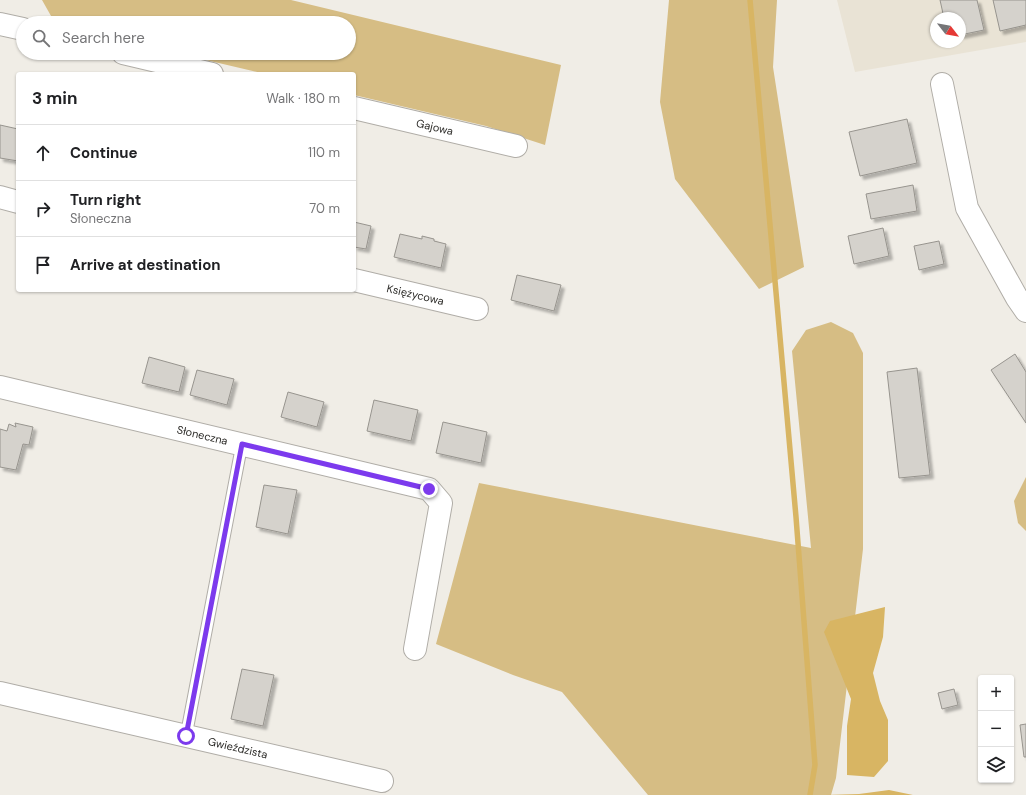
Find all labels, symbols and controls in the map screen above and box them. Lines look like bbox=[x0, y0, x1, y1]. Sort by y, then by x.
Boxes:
north arrow bbox=[930, 12, 966, 48]
search box bbox=[16, 16, 356, 60]
icon: search bbox=[30, 27, 52, 49]
text: Search here bbox=[62, 28, 145, 48]
text: 3 min bbox=[32, 87, 77, 109]
text: Walk · 180 m bbox=[266, 90, 340, 107]
street label: Gajowa bbox=[415, 116, 455, 138]
icon: ahead bbox=[32, 142, 54, 164]
text: Continue bbox=[70, 143, 138, 163]
text: 110 m bbox=[308, 144, 340, 161]
text: Turn right bbox=[70, 190, 141, 210]
icon: right bbox=[32, 198, 54, 220]
text: 70 m bbox=[309, 200, 340, 217]
text: Słoneczna bbox=[70, 210, 131, 227]
icon: arrive bbox=[32, 254, 54, 276]
text: Arrive at destination bbox=[70, 255, 221, 275]
street label: Księżycowa bbox=[385, 281, 445, 308]
street label: Słoneczna bbox=[175, 422, 229, 448]
route end bbox=[420, 480, 438, 498]
map controls bbox=[978, 675, 1014, 783]
button: + bbox=[978, 675, 1014, 711]
button: − bbox=[978, 711, 1014, 747]
route start bbox=[177, 727, 195, 745]
street label: Gwieździsta bbox=[207, 734, 269, 761]
button: layers bbox=[978, 747, 1014, 783]

